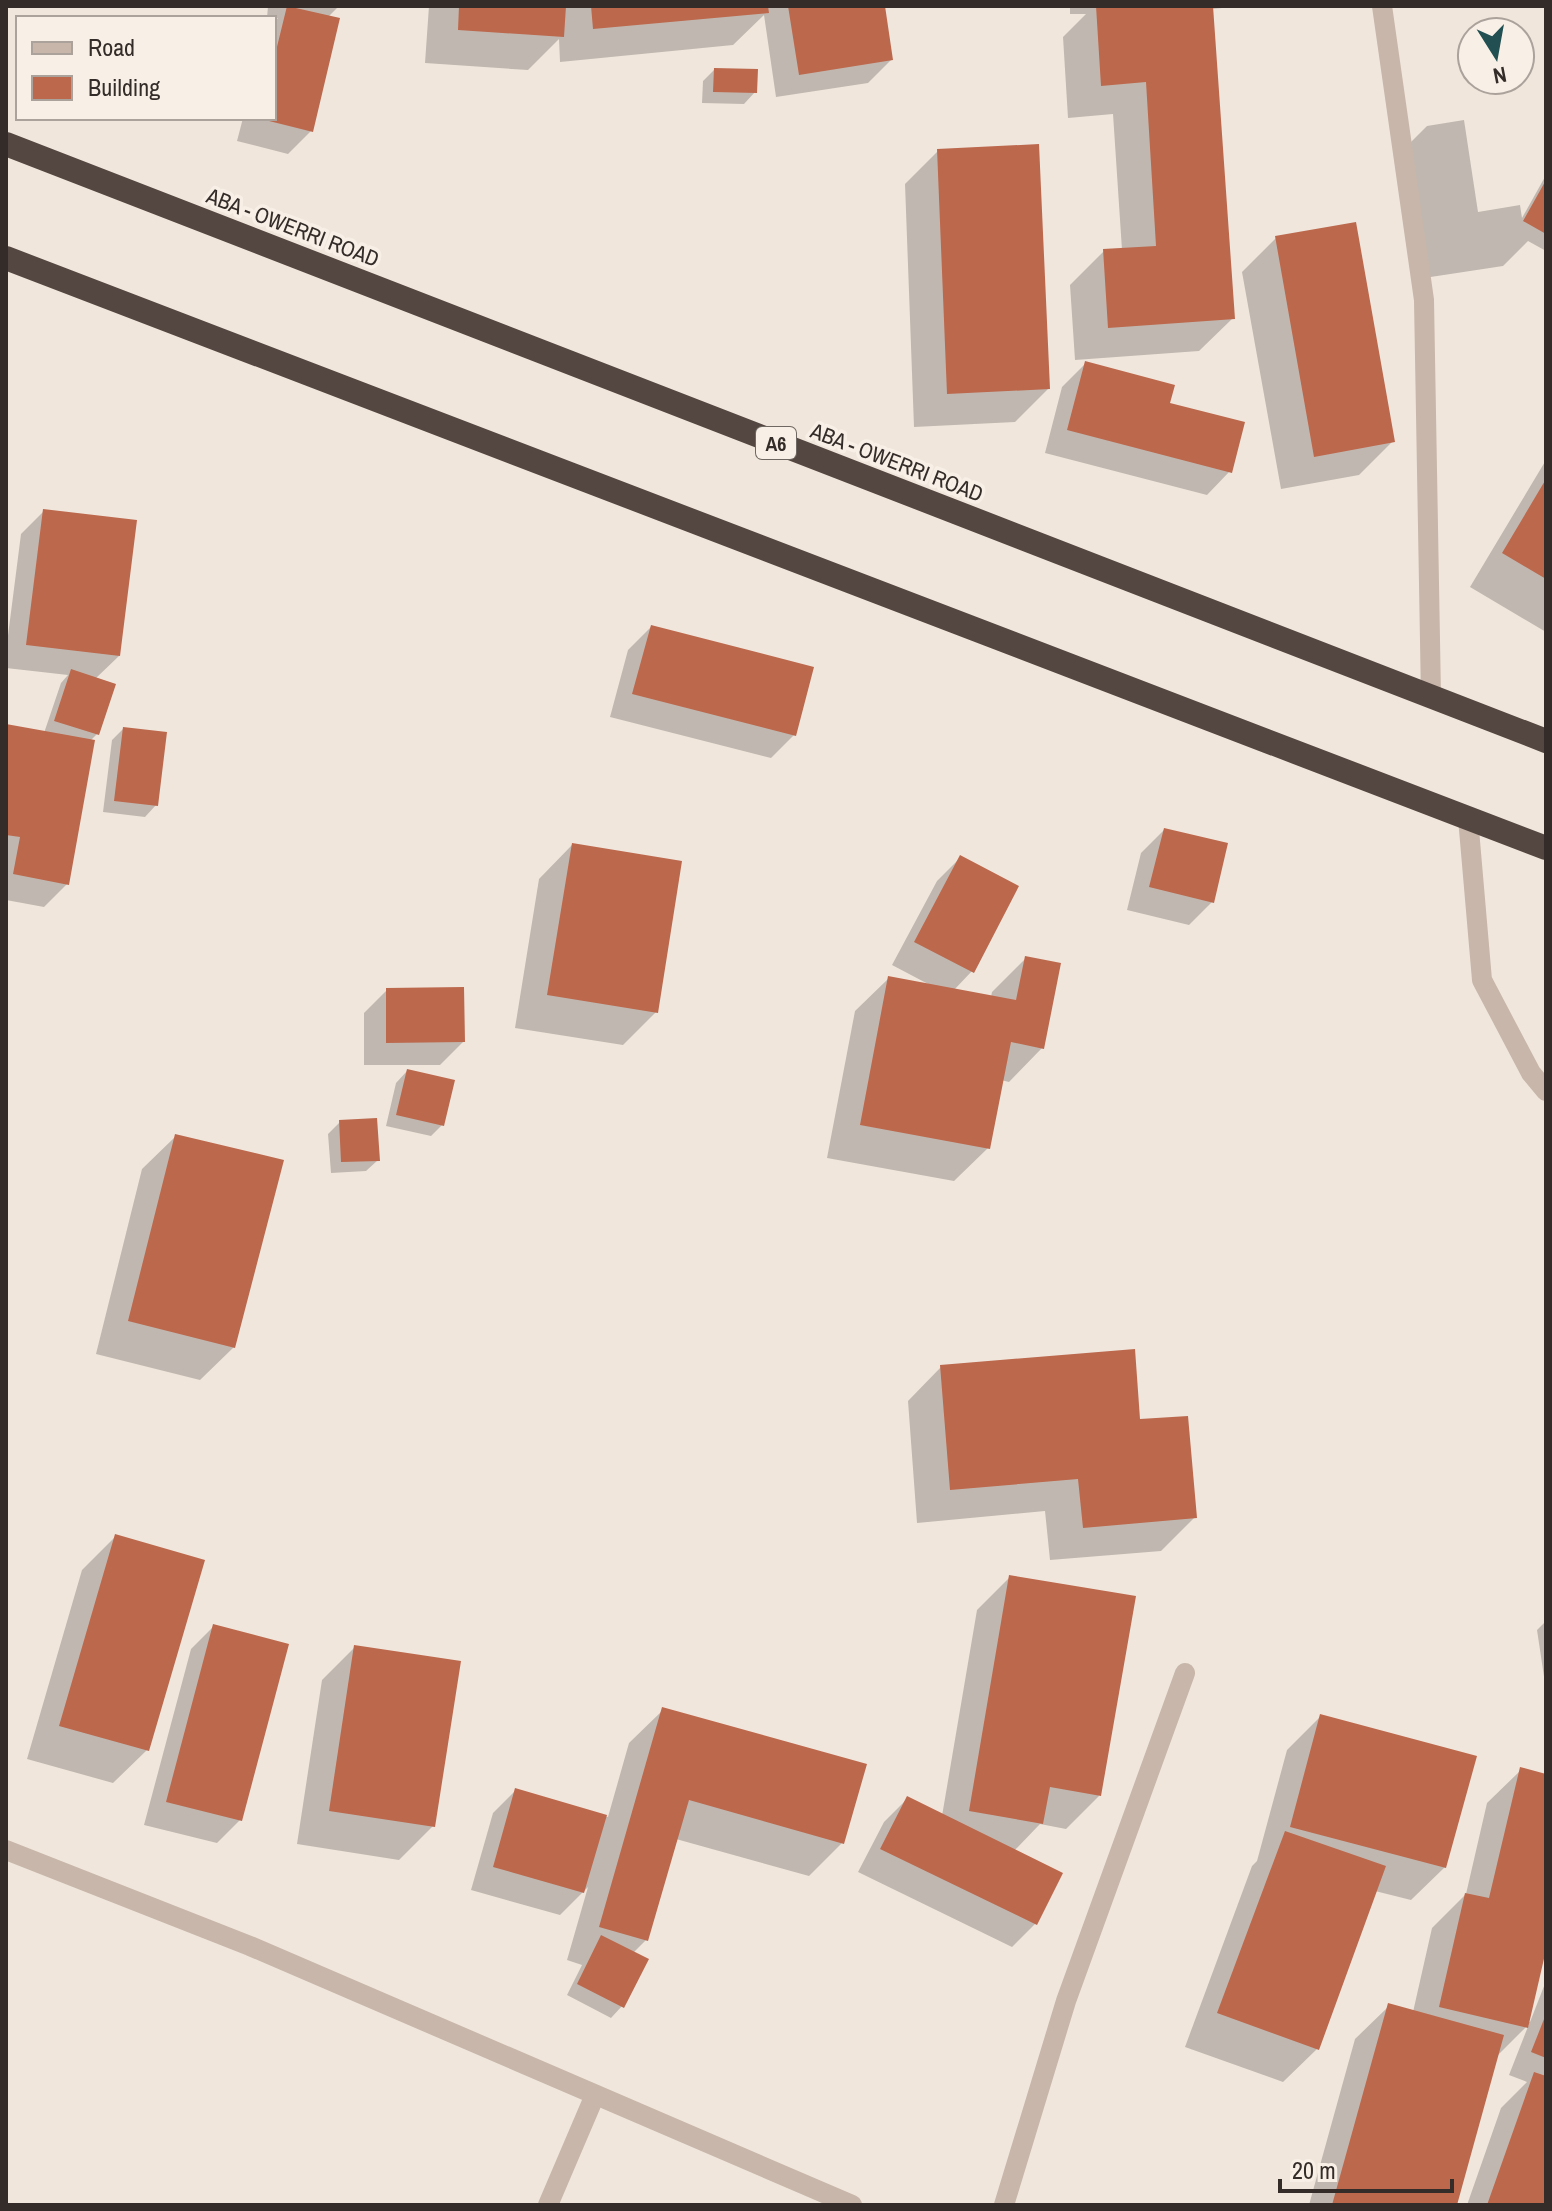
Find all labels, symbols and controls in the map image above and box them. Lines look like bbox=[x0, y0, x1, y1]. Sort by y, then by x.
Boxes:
legend bbox=[16, 16, 276, 120]
north arrow bbox=[1456, 16, 1536, 96]
text: Road bbox=[88, 31, 135, 63]
text: N bbox=[1491, 60, 1509, 92]
text: Building bbox=[88, 71, 160, 103]
street label: ABA - OWERRI ROAD bbox=[202, 180, 384, 274]
street label: ABA - OWERRI ROAD bbox=[806, 415, 988, 509]
road number: A6 bbox=[756, 427, 796, 459]
scale bar bbox=[1280, 2143, 1452, 2193]
text: 20 m bbox=[1292, 2154, 1336, 2186]

